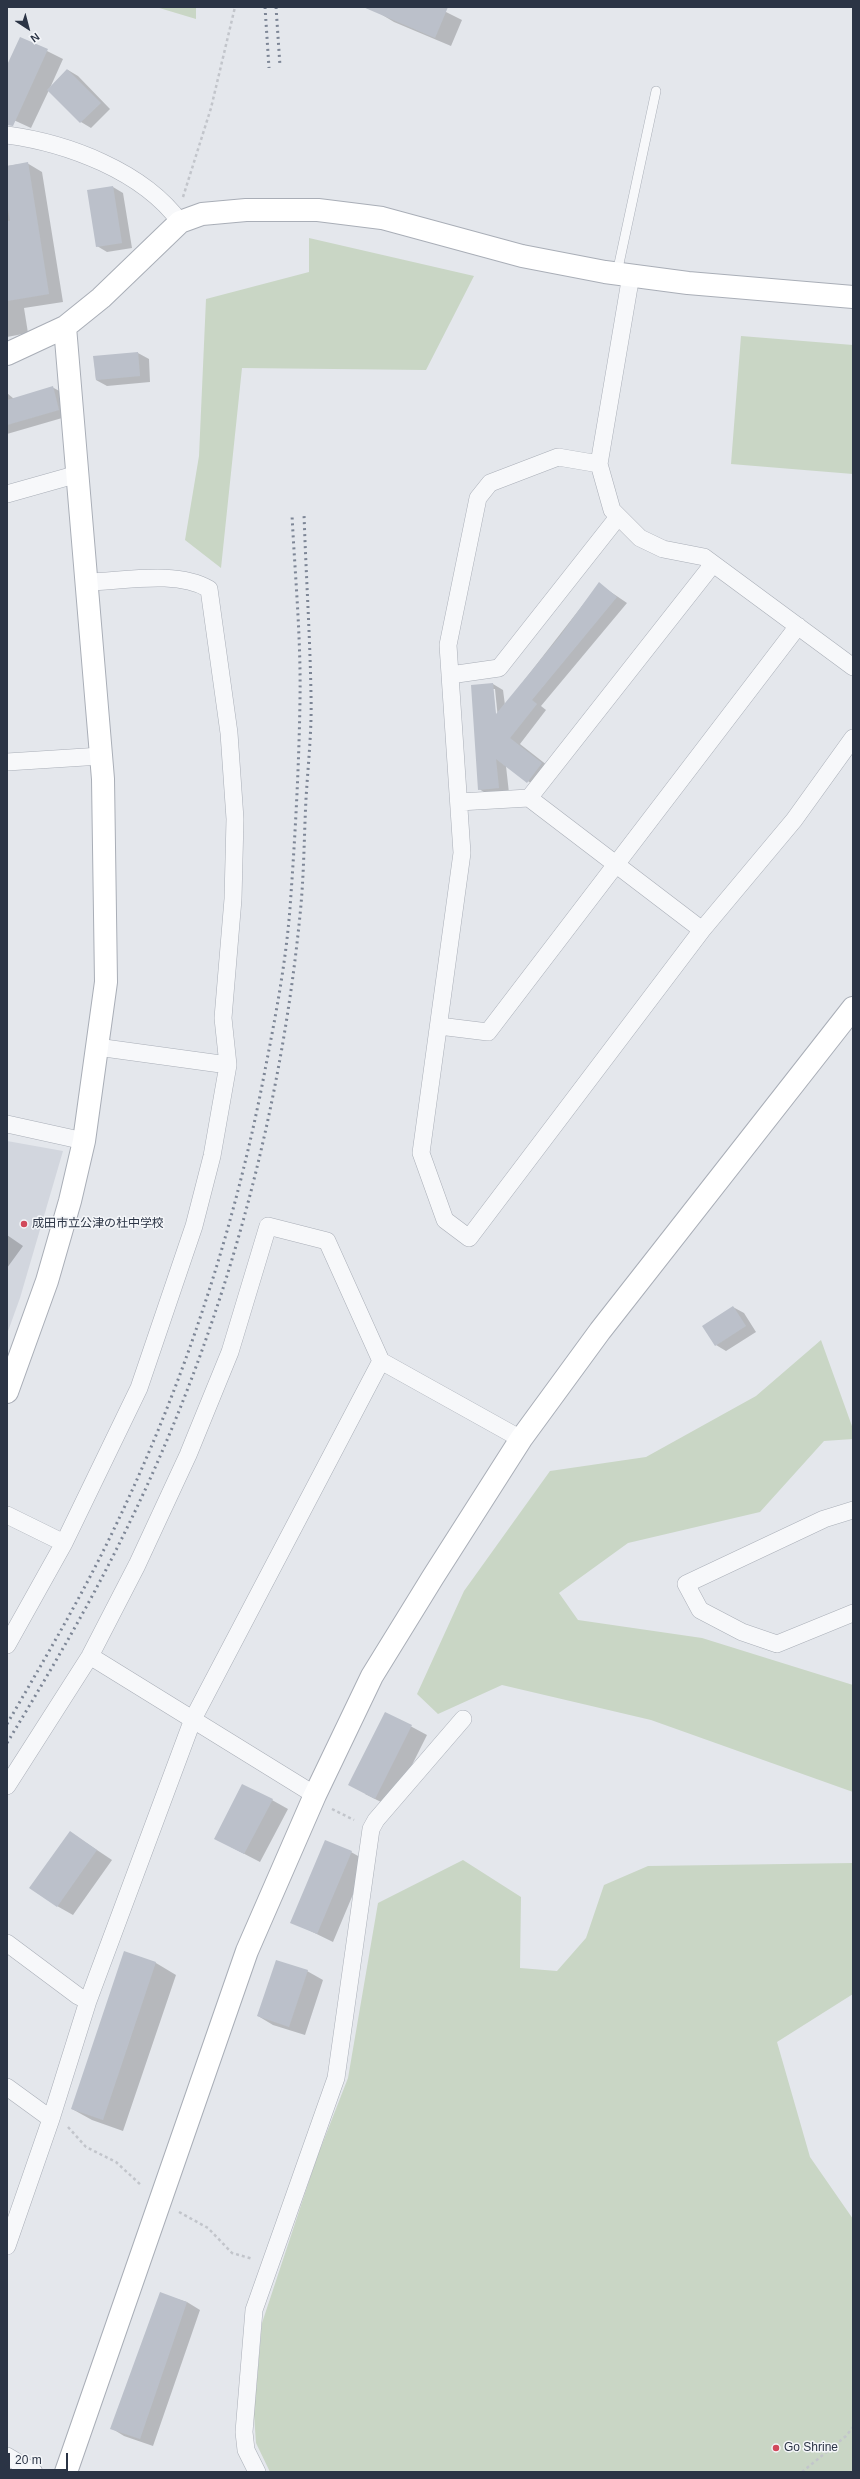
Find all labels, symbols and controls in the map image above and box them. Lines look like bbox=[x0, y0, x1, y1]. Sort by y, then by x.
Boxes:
north arrow bbox=[8, 8, 48, 48]
text: N bbox=[28, 31, 42, 45]
place label: 成田市立公津の杜中学校 bbox=[32, 1217, 164, 1231]
marker: 成田市立公津の杜中学校 bbox=[19, 1219, 29, 1229]
place label: Go Shrine bbox=[784, 2441, 838, 2455]
marker: Go Shrine bbox=[771, 2443, 781, 2453]
scale bar bbox=[10, 2445, 70, 2471]
text: 20 m bbox=[15, 2453, 42, 2467]

